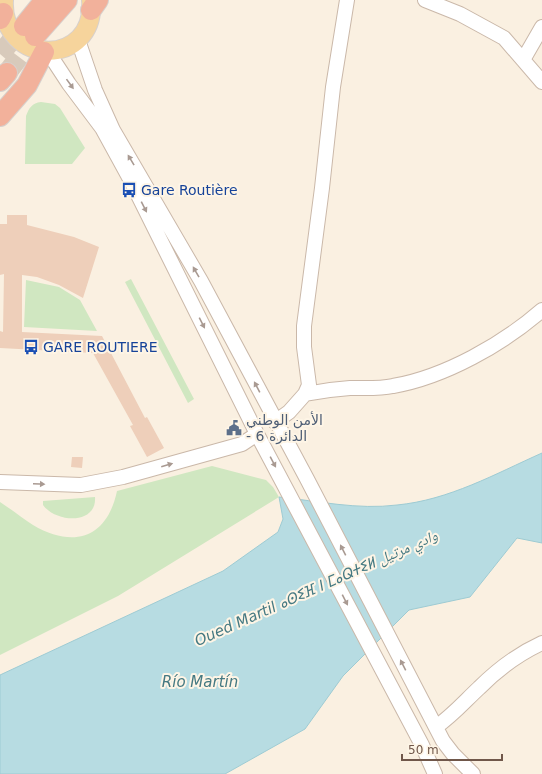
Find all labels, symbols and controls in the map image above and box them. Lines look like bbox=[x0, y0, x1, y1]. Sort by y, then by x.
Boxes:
one-way arrow bbox=[66, 79, 74, 90]
one-way arrow bbox=[127, 155, 135, 165]
bus stop icon: Gare Routière bbox=[120, 181, 138, 199]
place label: Gare Routière bbox=[141, 182, 238, 198]
one-way arrow bbox=[141, 202, 147, 213]
one-way arrow bbox=[192, 266, 199, 278]
one-way arrow bbox=[199, 318, 205, 329]
bus stop icon: GARE ROUTIERE bbox=[22, 338, 40, 356]
place label: GARE ROUTIERE bbox=[43, 339, 158, 355]
one-way arrow bbox=[253, 381, 260, 393]
place label: الأمن الوطني - الدائرة 6 bbox=[246, 411, 323, 445]
public building icon: الأمن الوطني - الدائرة 6 bbox=[225, 419, 243, 437]
one-way arrow bbox=[269, 456, 276, 468]
one-way arrow bbox=[161, 462, 173, 468]
one-way arrow bbox=[33, 480, 45, 487]
water label: Oued Martil ⴰⵙⵉⴼ ⵏ ⵎⴰⵕⵜⵉⵍ وادي مرتيل bbox=[192, 526, 441, 652]
one-way arrow bbox=[340, 544, 347, 556]
one-way arrow bbox=[341, 594, 348, 606]
one-way arrow bbox=[400, 660, 406, 671]
water label: Río Martín bbox=[162, 673, 238, 691]
scale bar bbox=[402, 736, 502, 762]
text: 50 m bbox=[408, 743, 439, 757]

